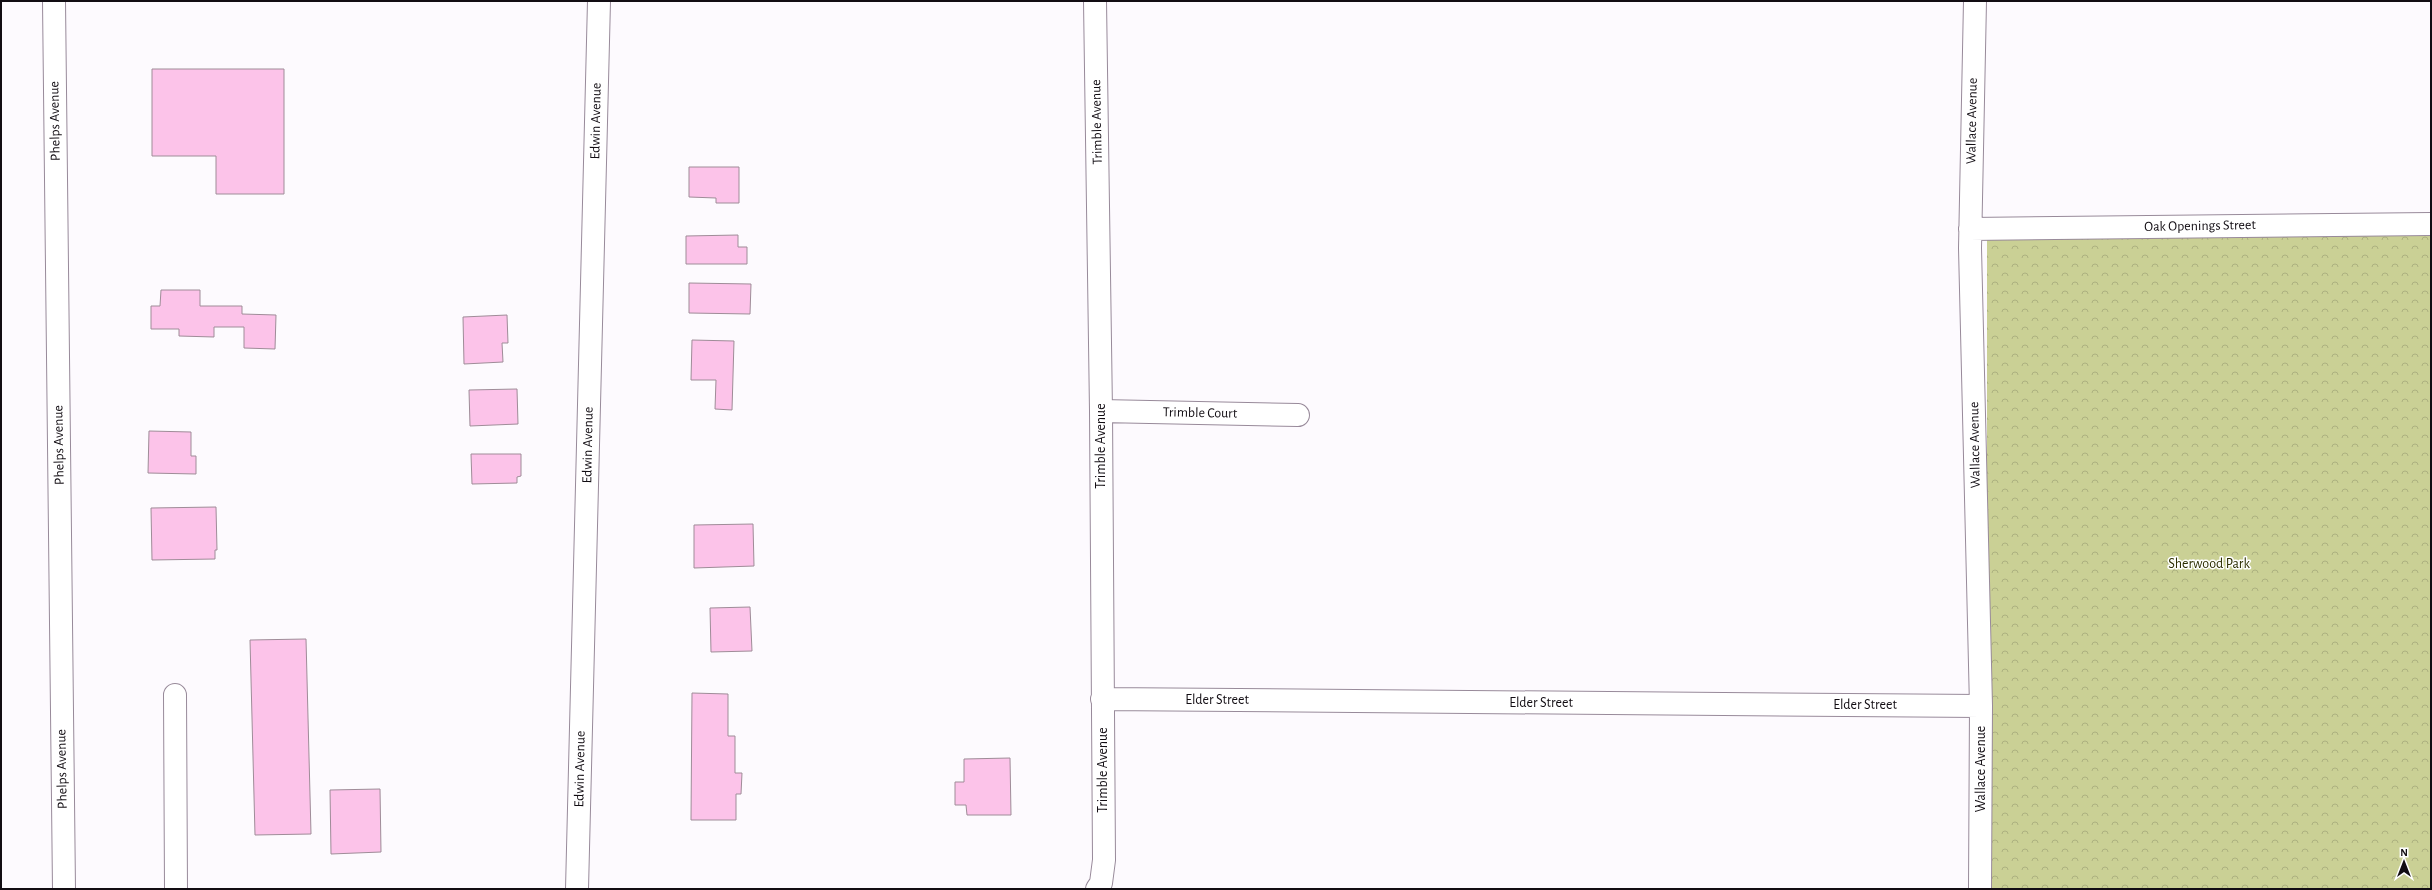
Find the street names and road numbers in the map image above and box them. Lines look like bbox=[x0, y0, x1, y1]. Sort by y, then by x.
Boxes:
street label: Wallace Avenue bbox=[1964, 78, 1980, 164]
street label: Trimble Avenue bbox=[1089, 79, 1105, 165]
street label: Phelps Avenue bbox=[47, 81, 63, 161]
street label: Edwin Avenue bbox=[588, 82, 604, 160]
street label: Oak Openings Street bbox=[2144, 218, 2256, 234]
street label: Wallace Avenue bbox=[1967, 402, 1983, 488]
street label: Trimble Avenue bbox=[1094, 403, 1108, 489]
street label: Phelps Avenue bbox=[51, 405, 67, 485]
street label: Trimble Court bbox=[1163, 405, 1238, 421]
street label: Edwin Avenue bbox=[580, 406, 596, 484]
street label: Elder Street bbox=[1185, 693, 1249, 707]
street label: Elder Street bbox=[1509, 696, 1573, 710]
street label: Elder Street bbox=[1833, 698, 1897, 712]
street label: Wallace Avenue bbox=[1974, 726, 1988, 812]
street label: Trimble Avenue bbox=[1096, 727, 1110, 813]
street label: Phelps Avenue bbox=[54, 729, 70, 809]
street label: Edwin Avenue bbox=[572, 730, 588, 808]

